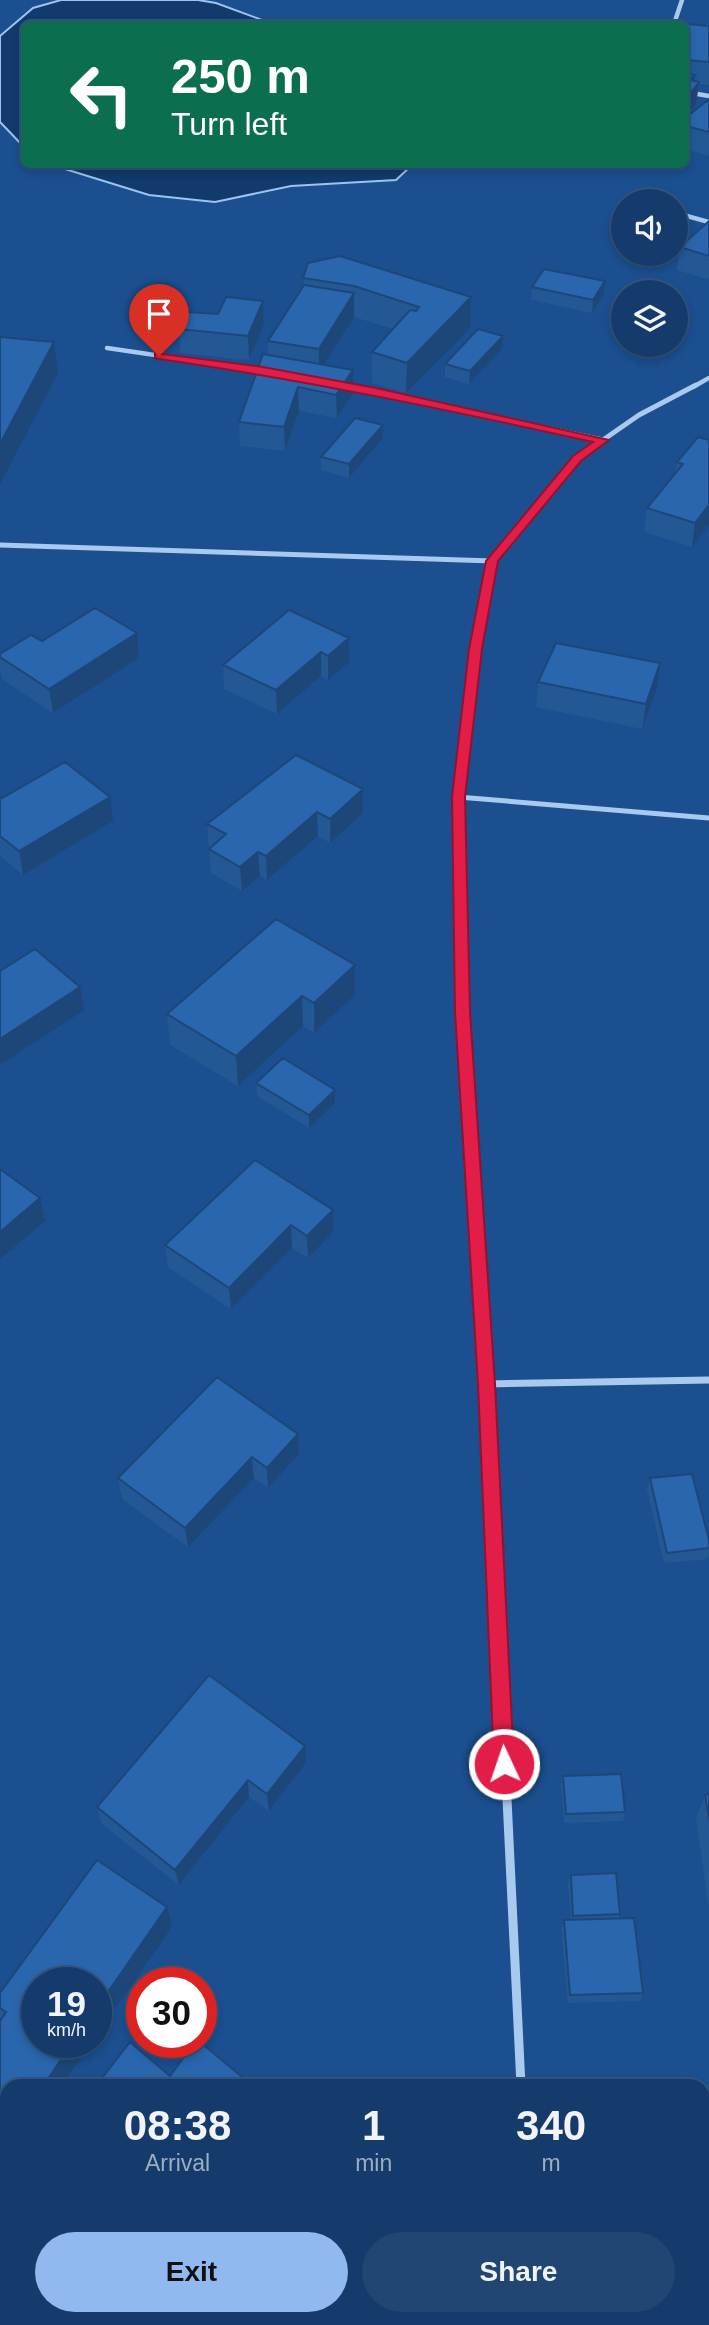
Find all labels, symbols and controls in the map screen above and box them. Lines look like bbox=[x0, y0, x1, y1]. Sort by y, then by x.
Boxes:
icon: left bbox=[56, 49, 147, 140]
text: 250 m bbox=[171, 49, 310, 103]
text: Turn left bbox=[171, 106, 287, 142]
map controls bbox=[611, 189, 688, 357]
button: sound bbox=[611, 189, 688, 266]
button: layers bbox=[611, 280, 688, 357]
pin bbox=[129, 284, 189, 356]
icon: arrive bbox=[140, 295, 178, 333]
position arrow bbox=[467, 1727, 541, 1801]
speed limit sign: 30 bbox=[126, 1967, 217, 2058]
text: 19 bbox=[47, 1984, 86, 2023]
text: km/h bbox=[47, 2020, 86, 2040]
text: 08:38 bbox=[124, 2102, 231, 2149]
text: 1 bbox=[362, 2102, 385, 2149]
text: 340 bbox=[516, 2102, 586, 2149]
text: Arrival bbox=[145, 2150, 210, 2176]
text: min bbox=[355, 2150, 392, 2176]
text: m bbox=[542, 2150, 561, 2176]
button: Exit bbox=[35, 2232, 348, 2312]
button: Share bbox=[362, 2232, 675, 2312]

